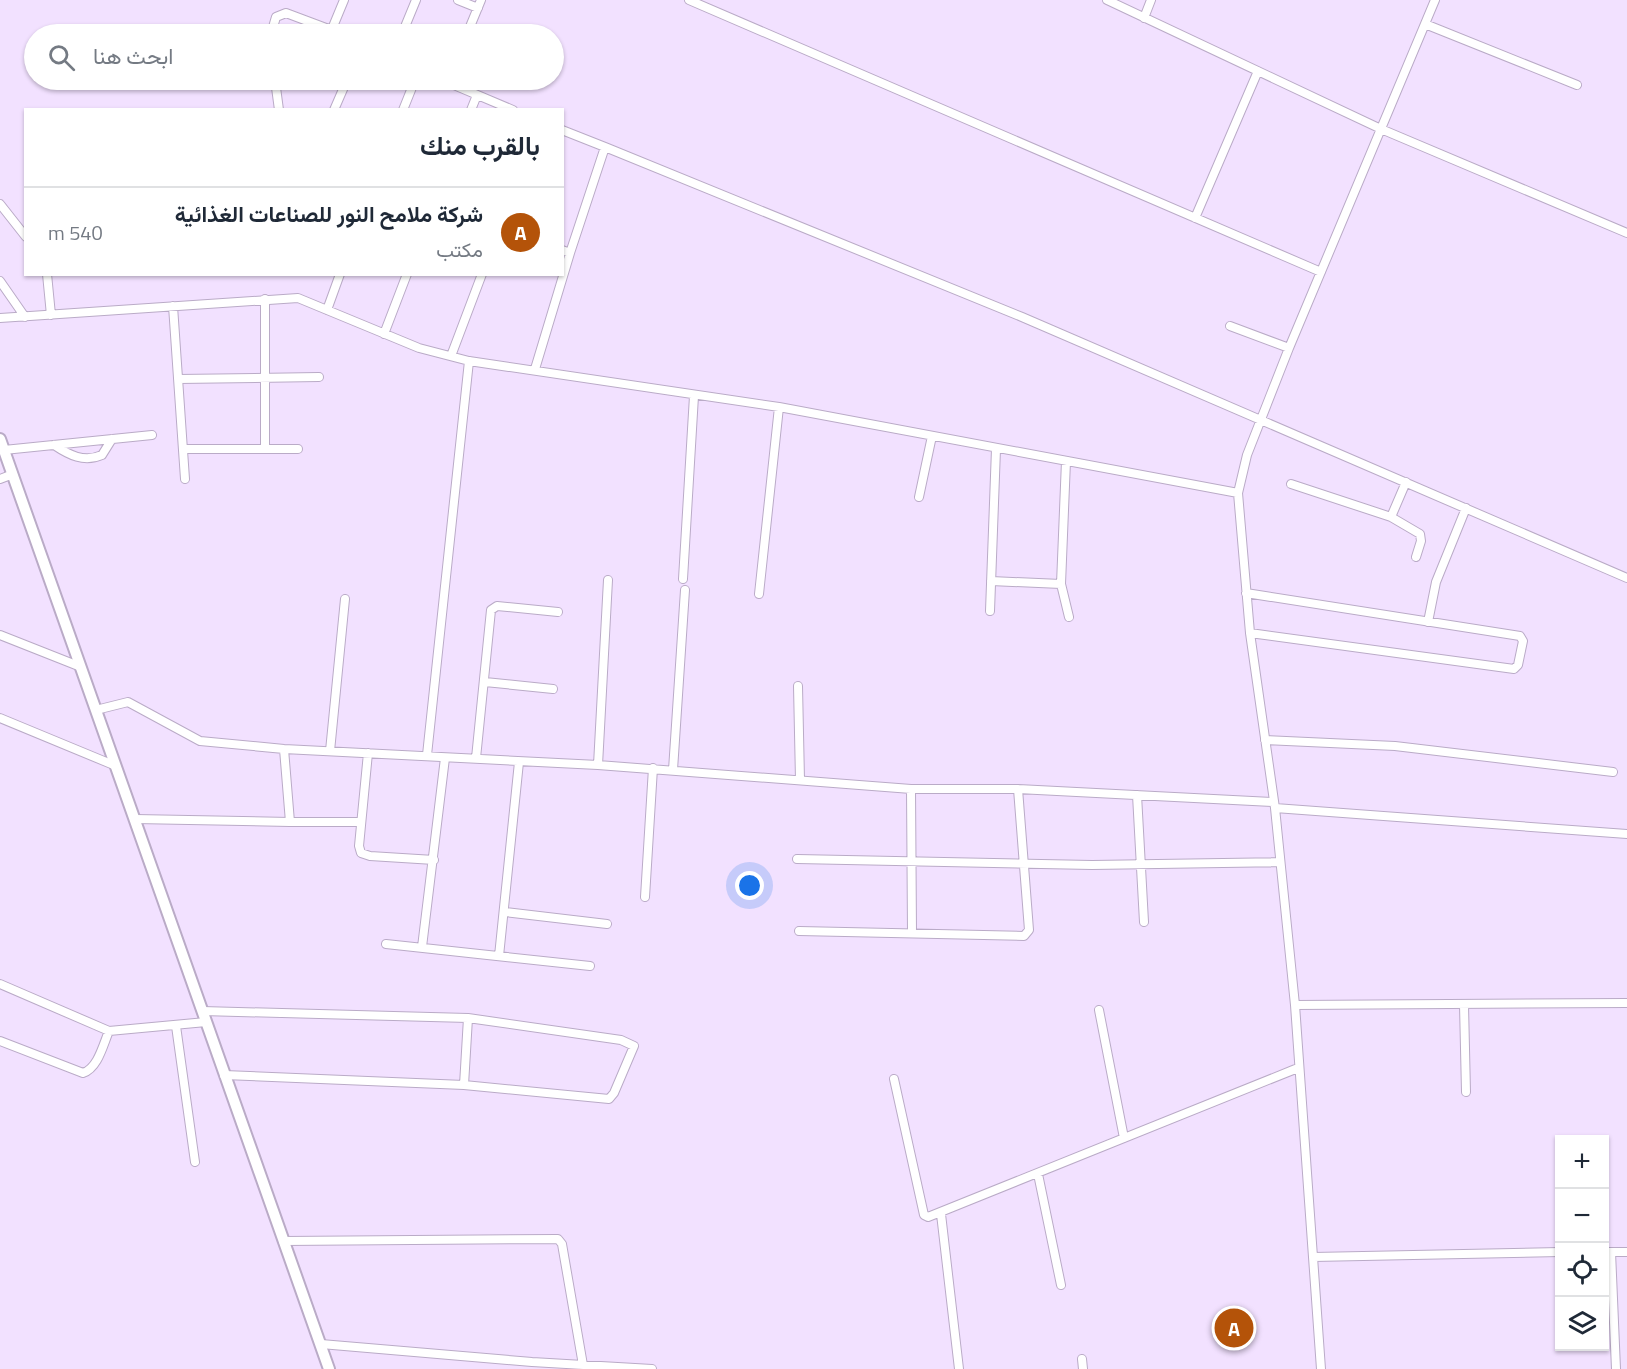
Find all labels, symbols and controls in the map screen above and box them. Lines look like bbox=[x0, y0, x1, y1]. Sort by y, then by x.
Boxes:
search box bbox=[24, 24, 564, 90]
text: ابحث هنا bbox=[93, 39, 173, 73]
icon: search bbox=[45, 41, 78, 74]
text: بالقرب منك bbox=[420, 126, 540, 165]
text: شركة ملامح النور للصناعات الغذائية bbox=[175, 197, 483, 231]
text: 540 m bbox=[48, 217, 103, 248]
text: A bbox=[514, 217, 527, 248]
text: مكتب bbox=[436, 234, 483, 265]
your location bbox=[735, 871, 764, 900]
map controls bbox=[1555, 1135, 1609, 1351]
button: + bbox=[1555, 1135, 1609, 1189]
button: − bbox=[1555, 1189, 1609, 1243]
button: locate bbox=[1555, 1243, 1609, 1297]
button: layers bbox=[1555, 1297, 1609, 1351]
pin: A bbox=[1214, 1306, 1254, 1350]

